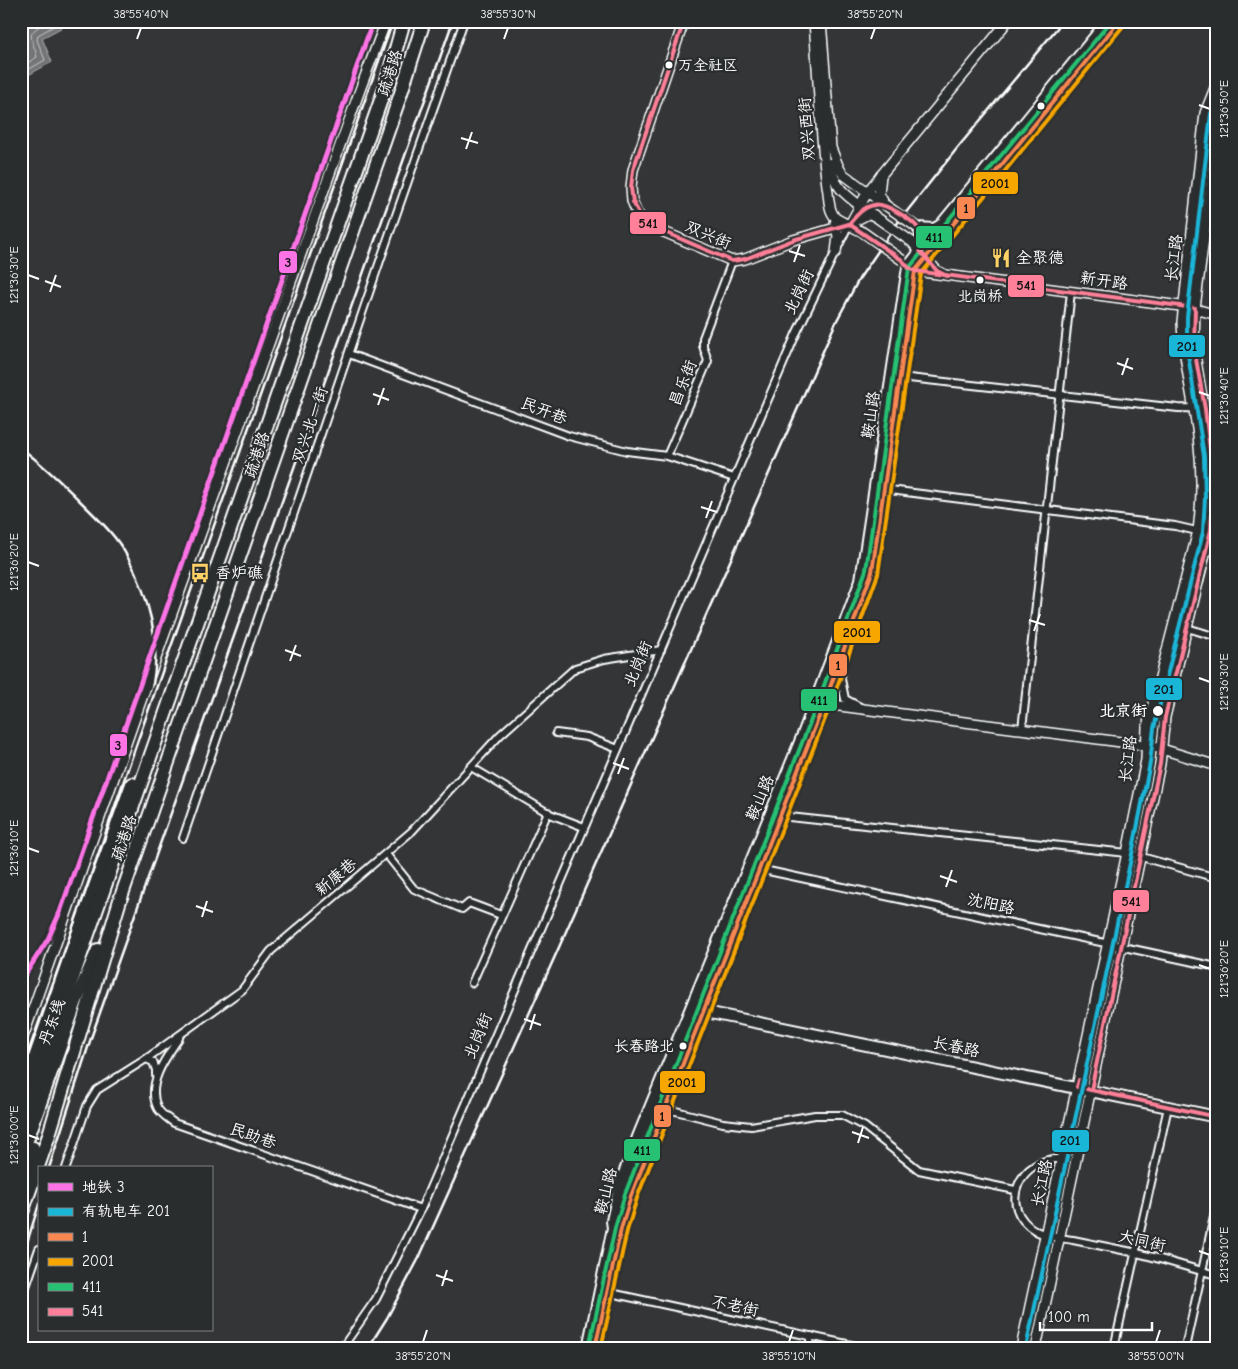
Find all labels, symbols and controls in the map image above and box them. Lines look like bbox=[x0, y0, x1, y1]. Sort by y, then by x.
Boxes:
text: 38°55'40"N bbox=[114, 7, 168, 21]
text: 38°55'30"N bbox=[480, 7, 536, 21]
text: 38°55'20"N bbox=[847, 7, 903, 21]
street label: 疏港路 bbox=[374, 47, 406, 99]
place label: 万全社区 bbox=[678, 56, 738, 74]
marker: 万全社区 bbox=[664, 60, 674, 70]
text: 121°36'50"E bbox=[1217, 80, 1231, 138]
street label: 双兴西街 bbox=[796, 96, 818, 162]
unlabelled marker bbox=[1036, 101, 1046, 111]
line badge: 2001 bbox=[972, 171, 1019, 195]
text: 2001 bbox=[981, 175, 1009, 192]
line badge: 1 bbox=[956, 196, 976, 220]
text: 1 bbox=[963, 200, 969, 217]
line badge: 541 bbox=[629, 211, 667, 235]
text: 541 bbox=[638, 215, 658, 232]
street label: 双兴街 bbox=[682, 217, 734, 253]
line badge: 411 bbox=[915, 225, 953, 249]
text: 411 bbox=[925, 229, 943, 246]
street label: 长江路 bbox=[1162, 233, 1186, 283]
text: 121°36'30"E bbox=[7, 246, 21, 304]
restaurant icon: 全聚德 bbox=[990, 247, 1012, 269]
place label: 全聚德 bbox=[1016, 249, 1064, 267]
line badge: 3 bbox=[278, 250, 298, 274]
text: 3 bbox=[285, 254, 292, 271]
street label: 北岗街 bbox=[780, 266, 818, 318]
street label: 新开路 bbox=[1079, 269, 1129, 293]
line badge: 541 bbox=[1007, 274, 1045, 298]
marker: 北岗桥 bbox=[975, 275, 985, 285]
text: 541 bbox=[1016, 277, 1036, 294]
place label: 北岗桥 bbox=[957, 287, 1003, 305]
line badge: 201 bbox=[1168, 334, 1206, 358]
text: 201 bbox=[1177, 338, 1197, 355]
street label: 昌乐街 bbox=[666, 357, 700, 409]
text: 121°36'40"E bbox=[1217, 367, 1231, 425]
street label: 双兴北一街 bbox=[288, 384, 332, 466]
street label: 鞍山路 bbox=[859, 390, 883, 440]
street label: 民开巷 bbox=[518, 394, 570, 428]
street label: 疏港路 bbox=[241, 429, 273, 481]
text: 121°36'20"E bbox=[7, 533, 21, 591]
bus stop icon: 香炉礁 bbox=[189, 562, 211, 584]
place label: 香炉礁 bbox=[215, 564, 263, 582]
line badge: 2001 bbox=[833, 620, 881, 644]
text: 2001 bbox=[843, 624, 871, 641]
street label: 北岗街 bbox=[620, 638, 656, 690]
line badge: 1 bbox=[828, 653, 848, 677]
text: 121°36'30"E bbox=[1217, 653, 1231, 711]
text: 1 bbox=[835, 657, 841, 674]
line badge: 201 bbox=[1145, 677, 1183, 701]
text: 201 bbox=[1154, 681, 1174, 698]
line badge: 411 bbox=[800, 688, 838, 712]
text: 411 bbox=[810, 692, 828, 709]
place label: 北京街 bbox=[1099, 702, 1147, 720]
marker: 北京街 bbox=[1151, 704, 1165, 718]
line badge: 3 bbox=[109, 733, 128, 757]
street label: 长江路 bbox=[1116, 734, 1140, 784]
text: 3 bbox=[115, 737, 122, 754]
street label: 鞍山路 bbox=[742, 772, 778, 824]
street label: 疏港路 bbox=[108, 812, 140, 864]
text: 121°36'10"E bbox=[7, 820, 21, 876]
street label: 新康巷 bbox=[312, 855, 360, 899]
line badge: 541 bbox=[1112, 889, 1150, 913]
street label: 沈阳路 bbox=[966, 890, 1016, 918]
text: 541 bbox=[1121, 893, 1141, 910]
text: 121°36'20"E bbox=[1217, 940, 1231, 998]
street label: 丹东线 bbox=[35, 996, 69, 1048]
street label: 北岗街 bbox=[460, 1010, 496, 1062]
street label: 长春路 bbox=[931, 1033, 981, 1061]
place label: 长春路北 bbox=[614, 1037, 674, 1055]
marker: 长春路北 bbox=[678, 1041, 688, 1051]
line badge: 2001 bbox=[659, 1070, 706, 1094]
text: 2001 bbox=[668, 1074, 696, 1091]
line badge: 1 bbox=[653, 1104, 672, 1128]
text: 121°36'00"E bbox=[7, 1106, 21, 1164]
text: 1 bbox=[659, 1108, 665, 1125]
street label: 民助巷 bbox=[227, 1120, 279, 1152]
line badge: 201 bbox=[1051, 1129, 1090, 1153]
text: 201 bbox=[1060, 1132, 1080, 1149]
line badge: 411 bbox=[623, 1138, 661, 1162]
text: 411 bbox=[633, 1142, 651, 1159]
street label: 长江路 bbox=[1028, 1158, 1056, 1208]
legend bbox=[38, 1166, 212, 1332]
street label: 鞍山路 bbox=[591, 1166, 621, 1216]
text: 地铁 3 bbox=[82, 1178, 125, 1196]
text: 有轨电车 201 bbox=[82, 1202, 170, 1220]
street label: 大同街 bbox=[1117, 1227, 1167, 1255]
text: 121°36'10"E bbox=[1217, 1227, 1231, 1283]
text: 1 bbox=[82, 1228, 88, 1246]
text: 2001 bbox=[82, 1252, 114, 1270]
text: 411 bbox=[82, 1278, 101, 1296]
street label: 不老街 bbox=[710, 1292, 760, 1320]
scale bar bbox=[1040, 1299, 1153, 1331]
text: 541 bbox=[82, 1302, 103, 1320]
text: 100 m bbox=[1048, 1308, 1090, 1326]
text: 38°55'20"N bbox=[395, 1349, 451, 1363]
text: 38°55'10"N bbox=[762, 1349, 816, 1363]
text: 38°55'00"N bbox=[1128, 1349, 1184, 1363]

